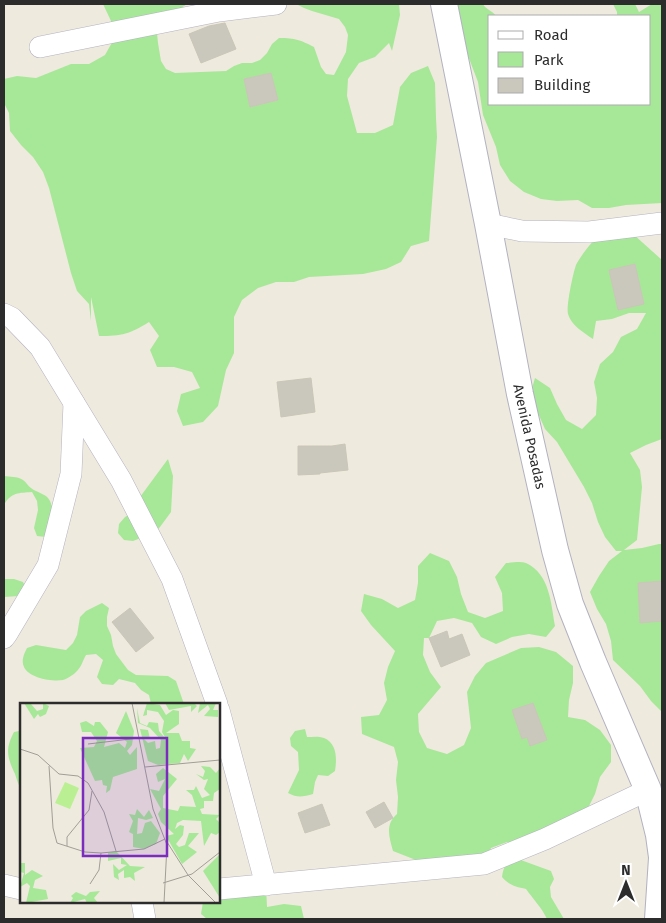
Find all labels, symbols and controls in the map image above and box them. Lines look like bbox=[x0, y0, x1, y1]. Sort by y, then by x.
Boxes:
legend bbox=[488, 15, 651, 105]
text: Road bbox=[534, 26, 569, 44]
text: Park bbox=[534, 51, 564, 69]
text: Building bbox=[534, 76, 590, 94]
street label: Avenida Posadas bbox=[509, 383, 549, 491]
inset map bbox=[20, 703, 220, 903]
north arrow bbox=[601, 858, 651, 908]
text: N bbox=[621, 862, 631, 879]

